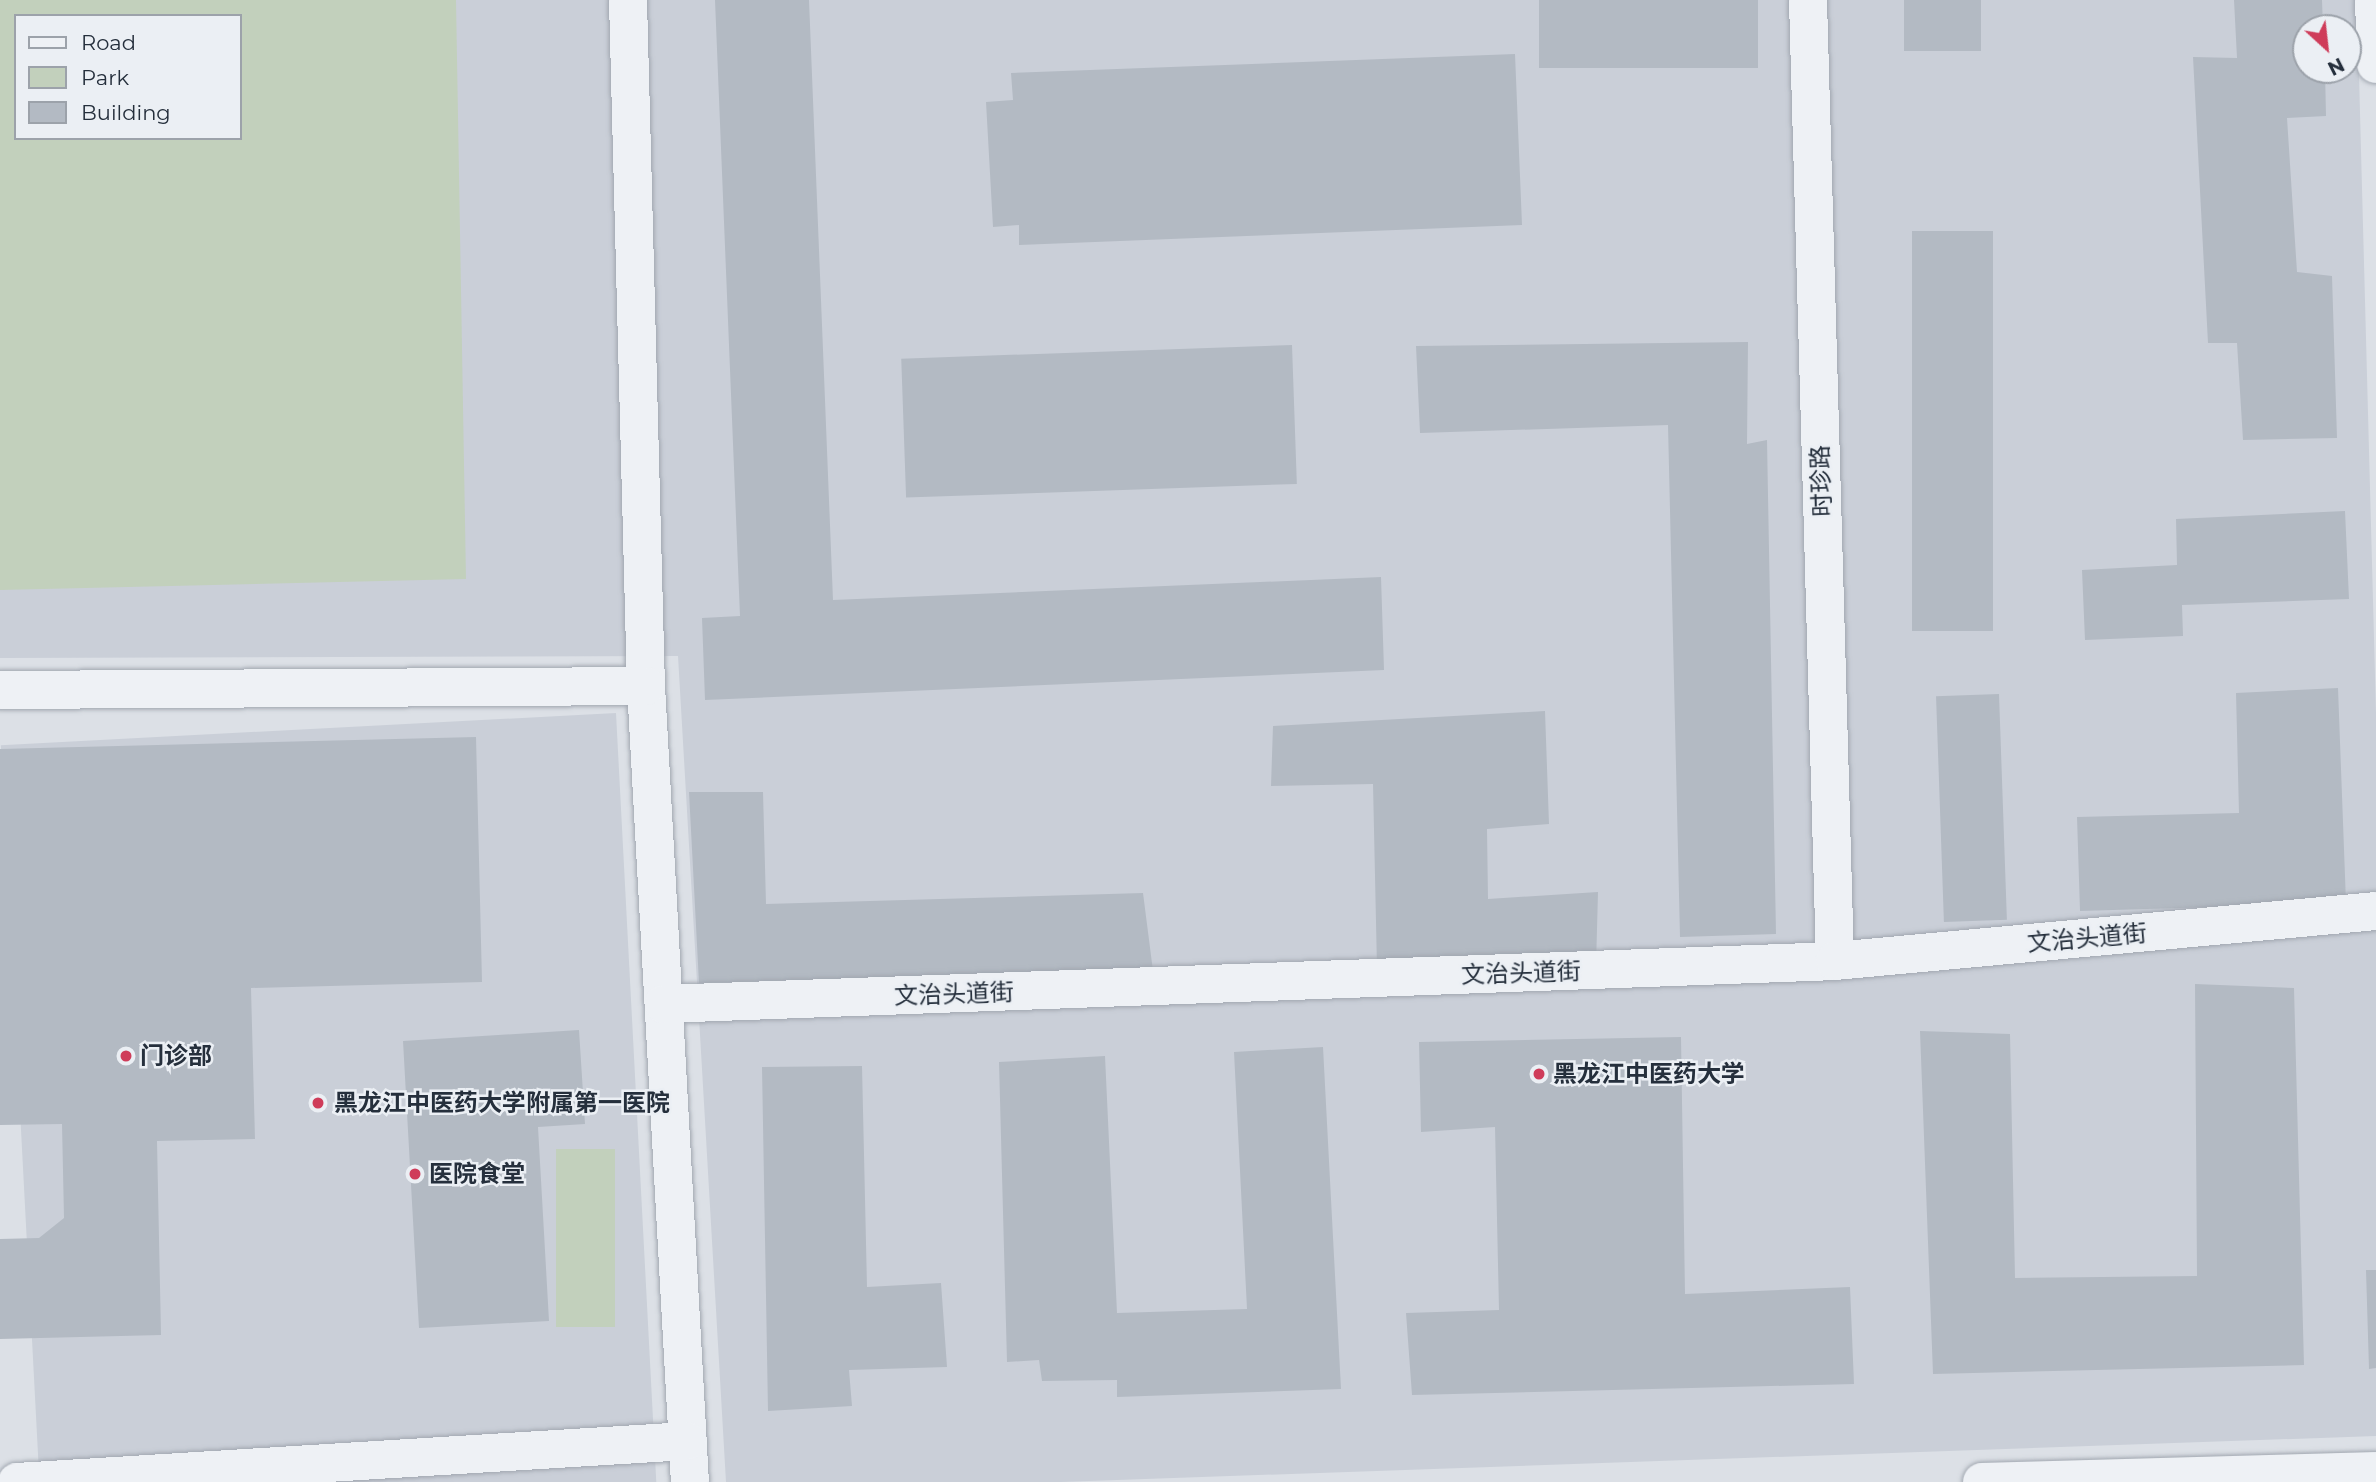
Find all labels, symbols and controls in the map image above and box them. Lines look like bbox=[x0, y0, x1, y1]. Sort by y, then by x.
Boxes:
legend bbox=[14, 14, 242, 140]
north arrow bbox=[2292, 14, 2362, 84]
text: Road bbox=[81, 30, 136, 55]
text: N bbox=[2324, 53, 2348, 80]
text: Park bbox=[81, 65, 129, 90]
text: Building bbox=[81, 100, 171, 125]
street label: 时珍路 bbox=[1805, 445, 1837, 517]
street label: 文治头道街 bbox=[2026, 918, 2148, 958]
street label: 文治头道街 bbox=[1461, 957, 1581, 989]
street label: 文治头道街 bbox=[894, 978, 1014, 1010]
place label: 门诊部 bbox=[140, 1042, 212, 1070]
marker: 门诊部 bbox=[118, 1048, 134, 1064]
place label: 黑龙江中医药大学 bbox=[1553, 1060, 1745, 1088]
marker: 黑龙江中医药大学 bbox=[1531, 1066, 1547, 1082]
place label: 黑龙江中医药大学附属第一医院 bbox=[334, 1089, 670, 1117]
marker: 黑龙江中医药大学附属第一医院 bbox=[308, 1093, 328, 1113]
place label: 医院食堂 bbox=[429, 1160, 525, 1188]
marker: 医院食堂 bbox=[407, 1166, 423, 1182]

